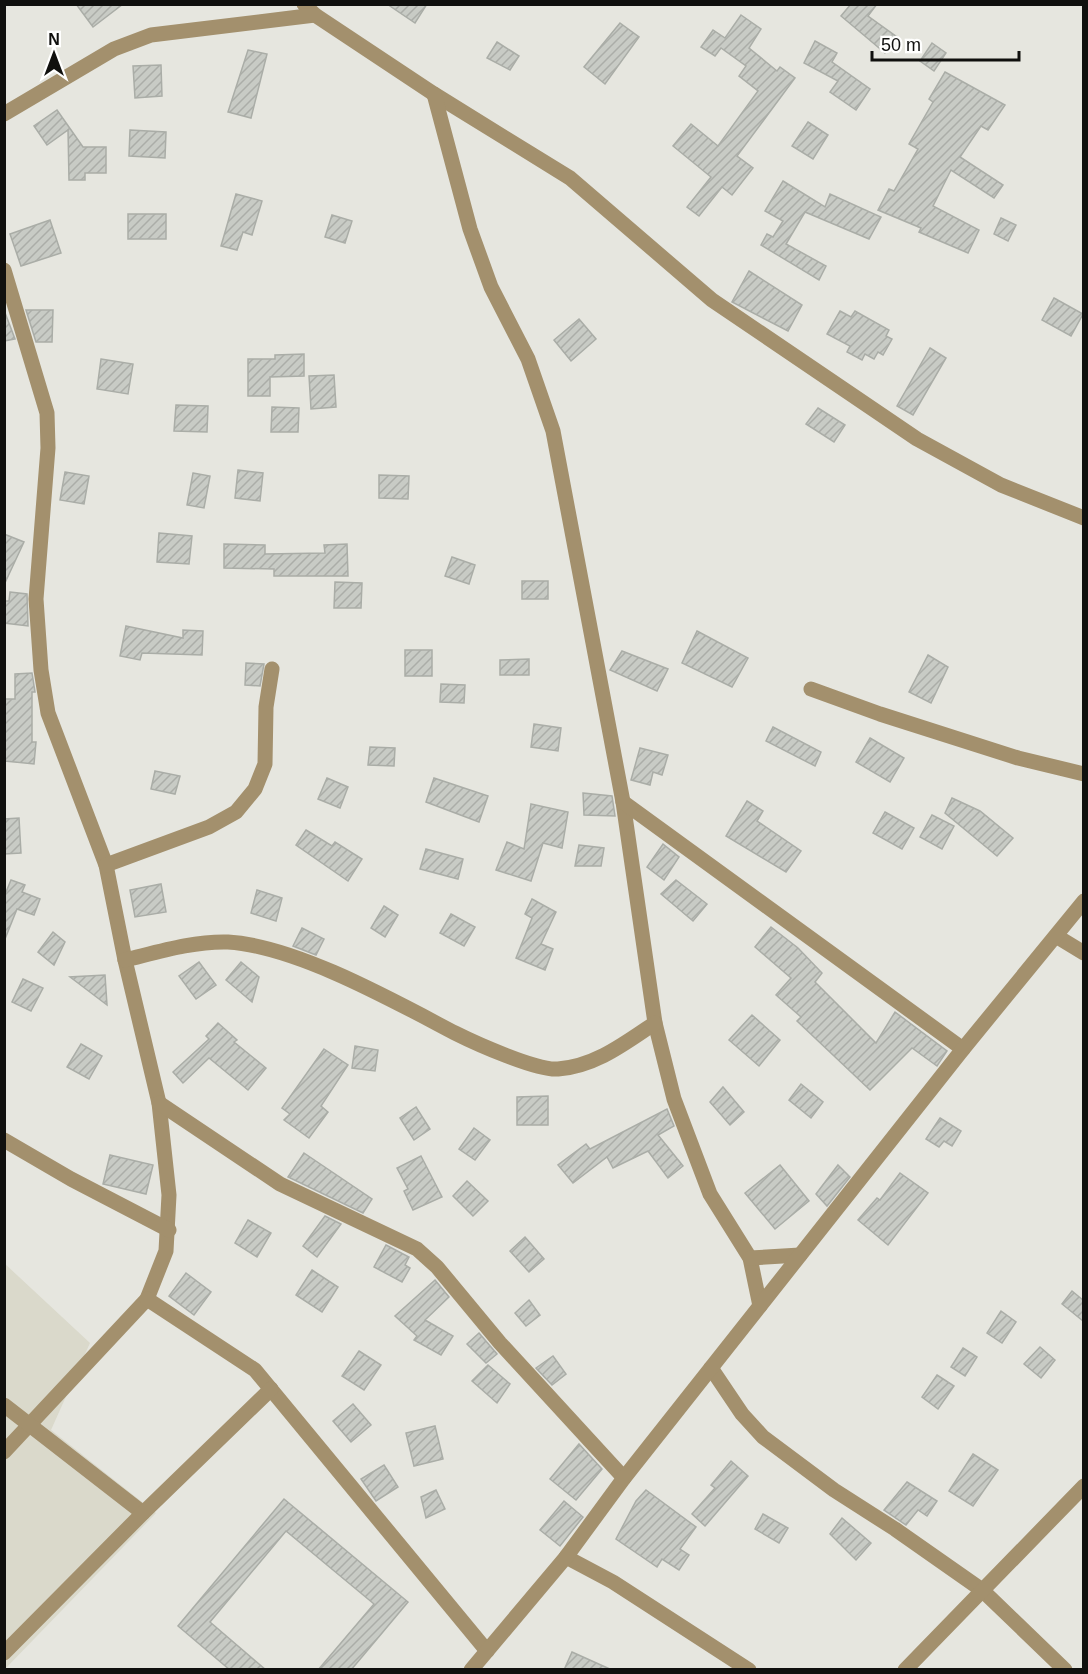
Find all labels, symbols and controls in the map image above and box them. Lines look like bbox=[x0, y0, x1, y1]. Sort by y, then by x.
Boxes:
north arrow bbox=[24, 24, 84, 84]
scale bar bbox=[872, 24, 1019, 62]
text: N bbox=[48, 31, 60, 48]
text: 50 m bbox=[881, 35, 921, 55]

